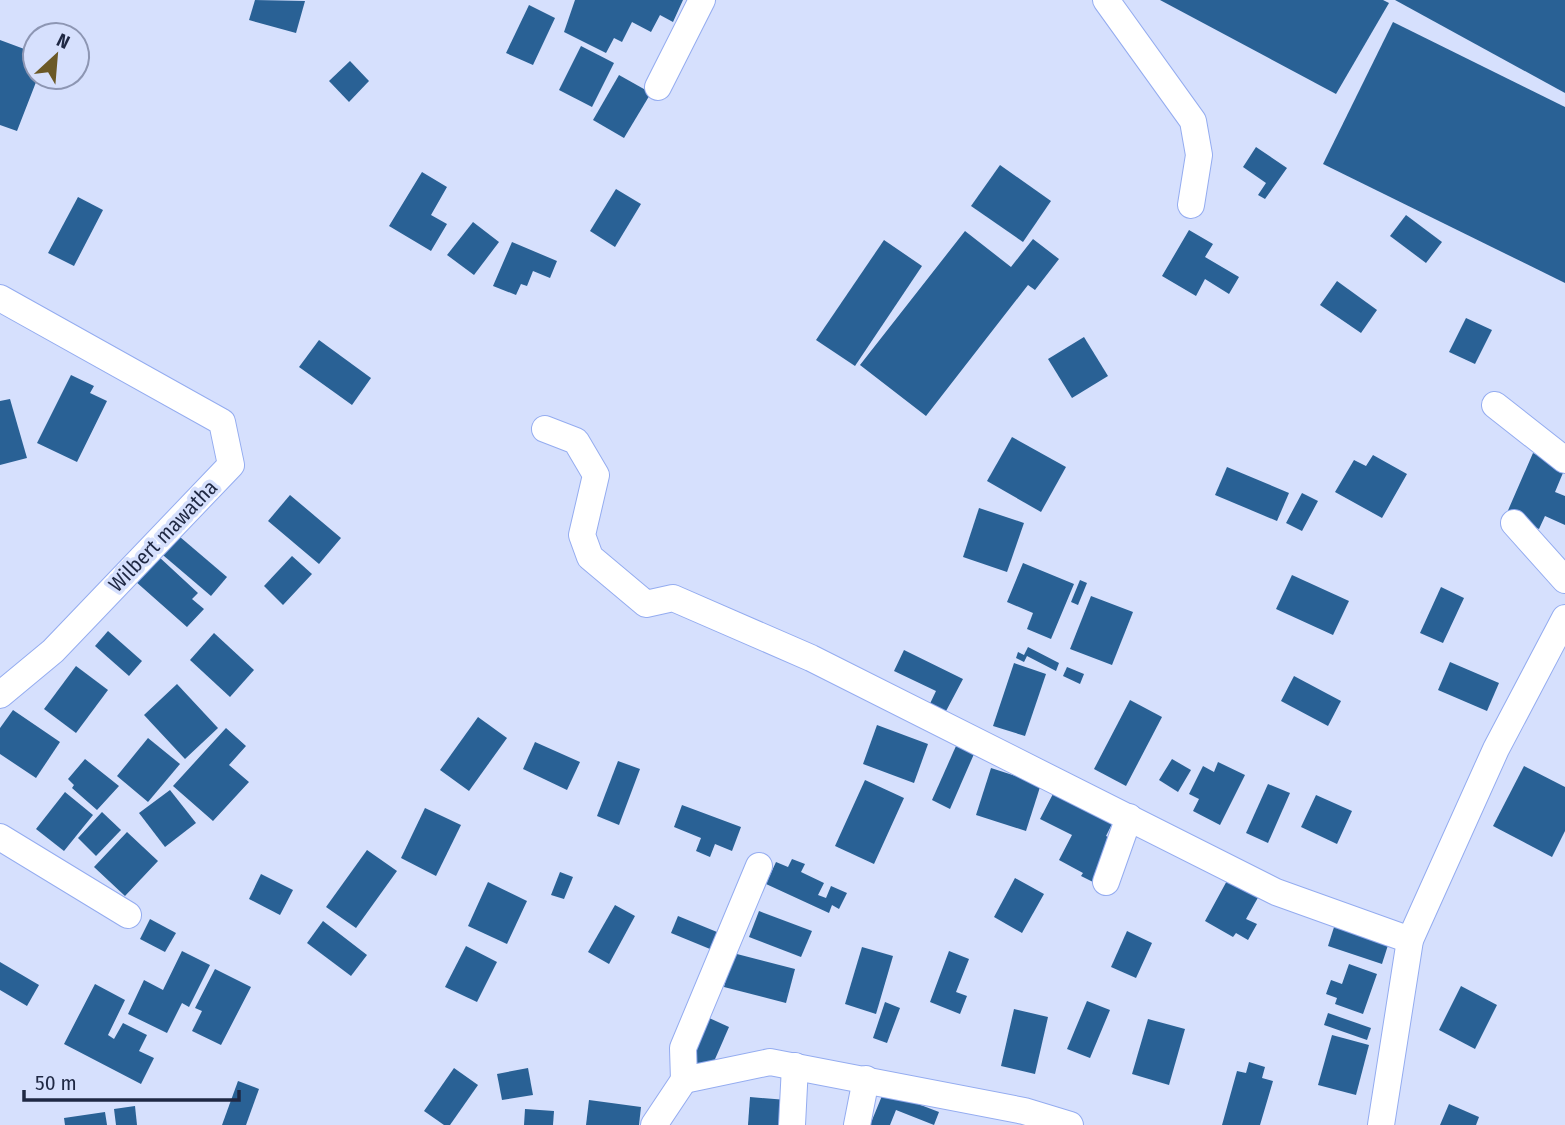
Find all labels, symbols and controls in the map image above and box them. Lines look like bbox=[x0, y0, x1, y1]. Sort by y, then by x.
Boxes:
north arrow bbox=[21, 21, 91, 91]
text: N bbox=[53, 28, 73, 54]
street label: Wilbert mawatha bbox=[103, 475, 223, 597]
scale bar bbox=[24, 1058, 240, 1102]
text: 50 m bbox=[35, 1070, 77, 1096]

